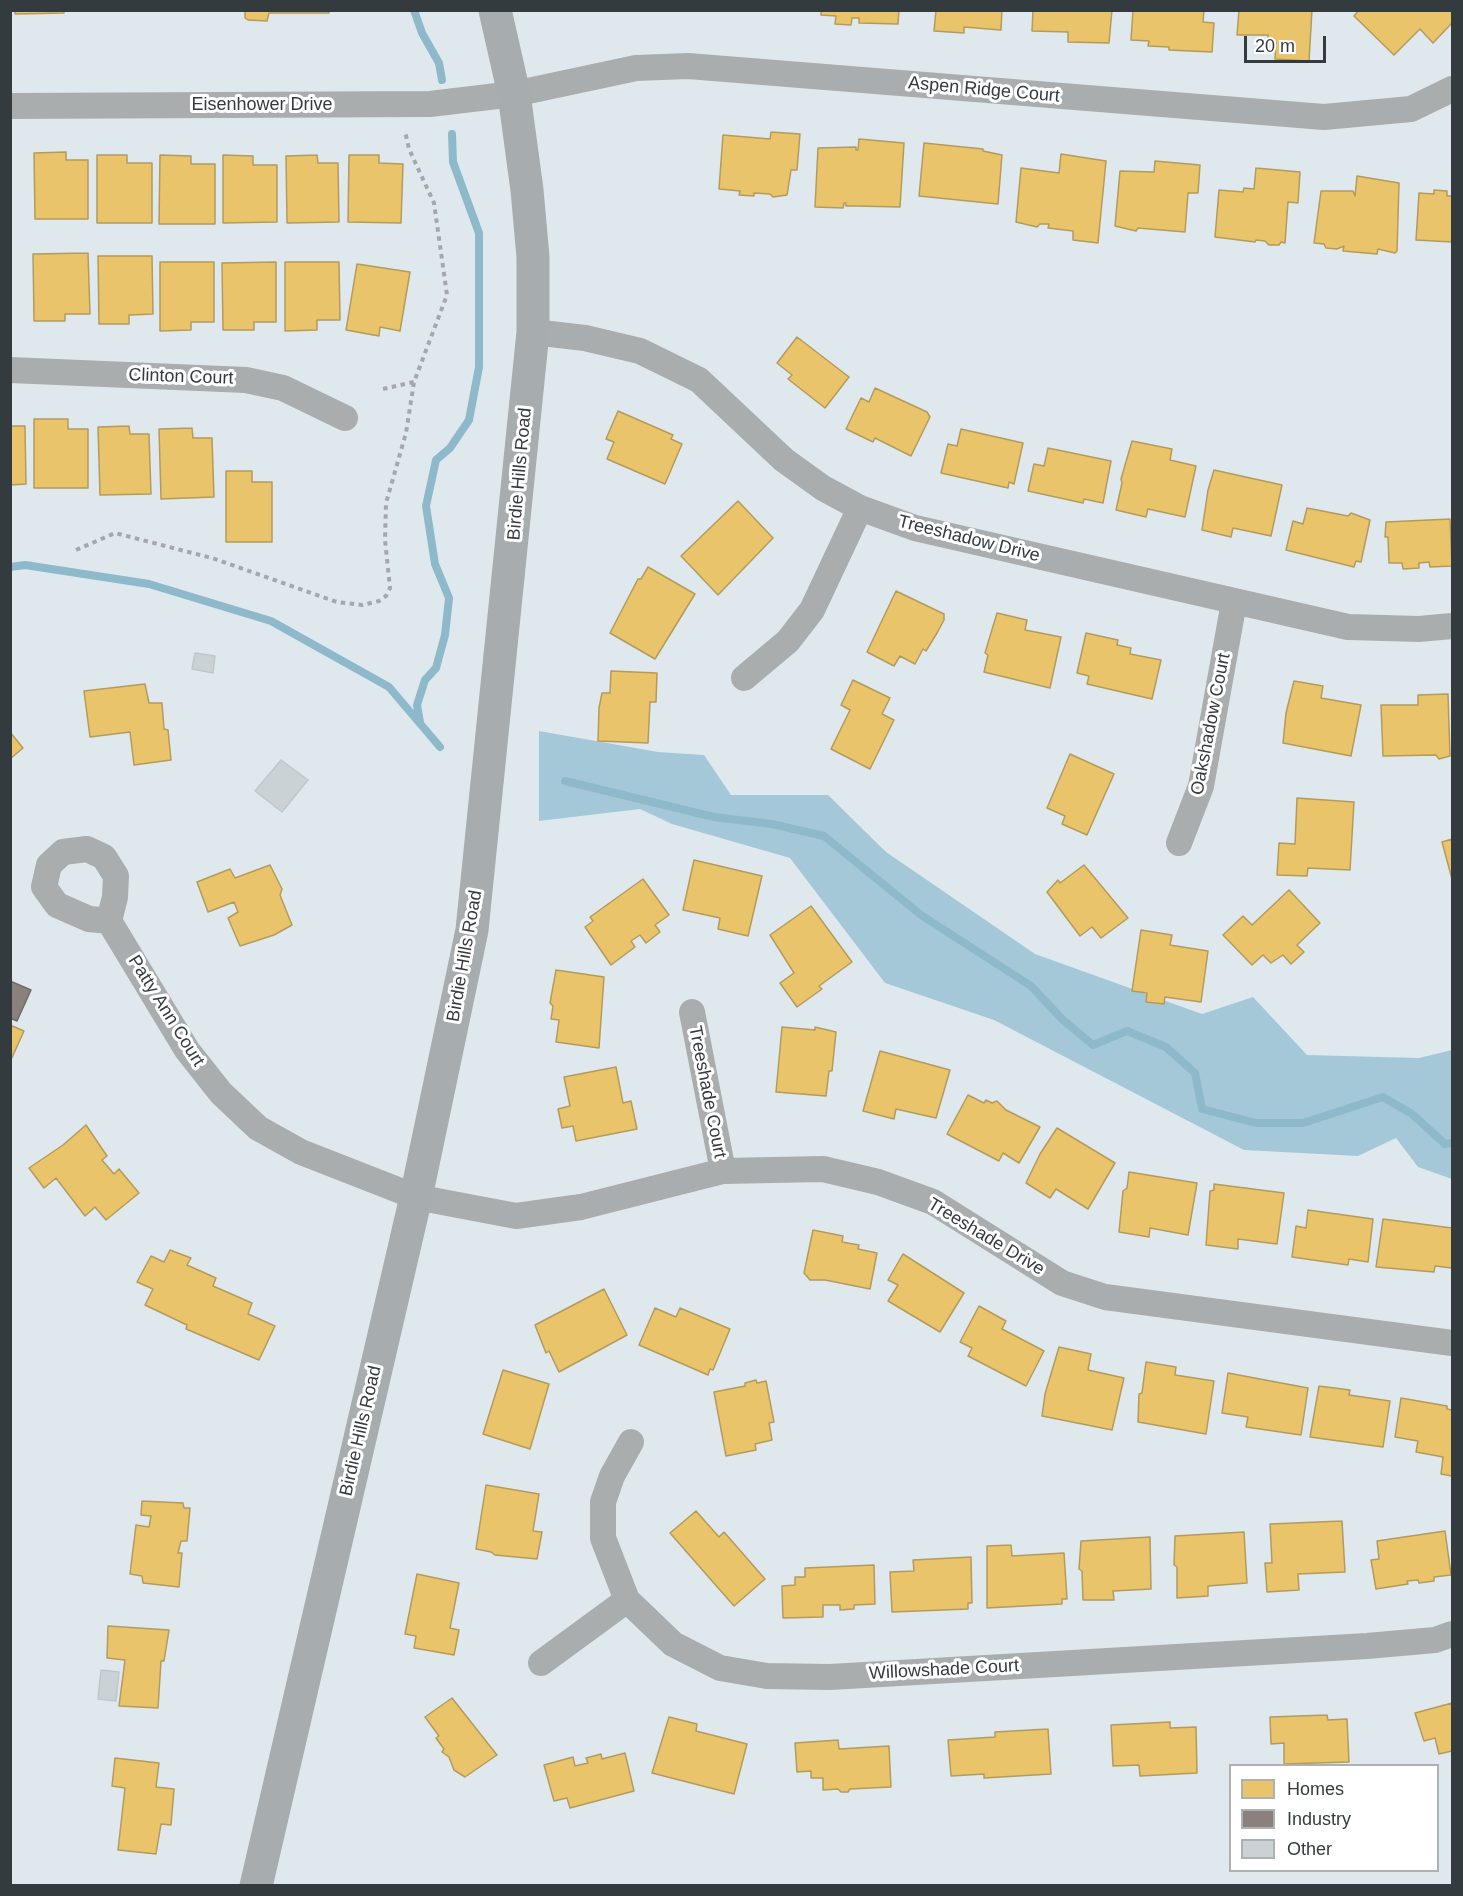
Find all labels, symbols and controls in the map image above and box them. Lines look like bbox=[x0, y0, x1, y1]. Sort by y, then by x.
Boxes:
scale bar bbox=[1247, 24, 1330, 62]
text: 20 m bbox=[1255, 36, 1295, 56]
street label: Aspen Ridge Court bbox=[907, 73, 1061, 107]
street label: Eisenhower Drive bbox=[191, 94, 333, 116]
street label: Clinton Court bbox=[128, 364, 234, 390]
street label: Birdie Hills Road bbox=[503, 407, 537, 541]
street label: Treeshadow Drive bbox=[896, 511, 1042, 567]
street label: Oakshadow Court bbox=[1187, 651, 1235, 797]
street label: Birdie Hills Road bbox=[443, 889, 487, 1023]
street label: Patty Ann Court bbox=[123, 951, 209, 1071]
street label: Treeshade Court bbox=[684, 1024, 730, 1160]
street label: Treeshade Drive bbox=[924, 1194, 1048, 1280]
street label: Birdie Hills Road bbox=[336, 1364, 386, 1498]
street label: Willowshade Court bbox=[869, 1655, 1019, 1685]
legend bbox=[1229, 1764, 1439, 1872]
text: Homes bbox=[1287, 1779, 1344, 1799]
text: Industry bbox=[1287, 1809, 1351, 1829]
text: Other bbox=[1287, 1839, 1332, 1859]

